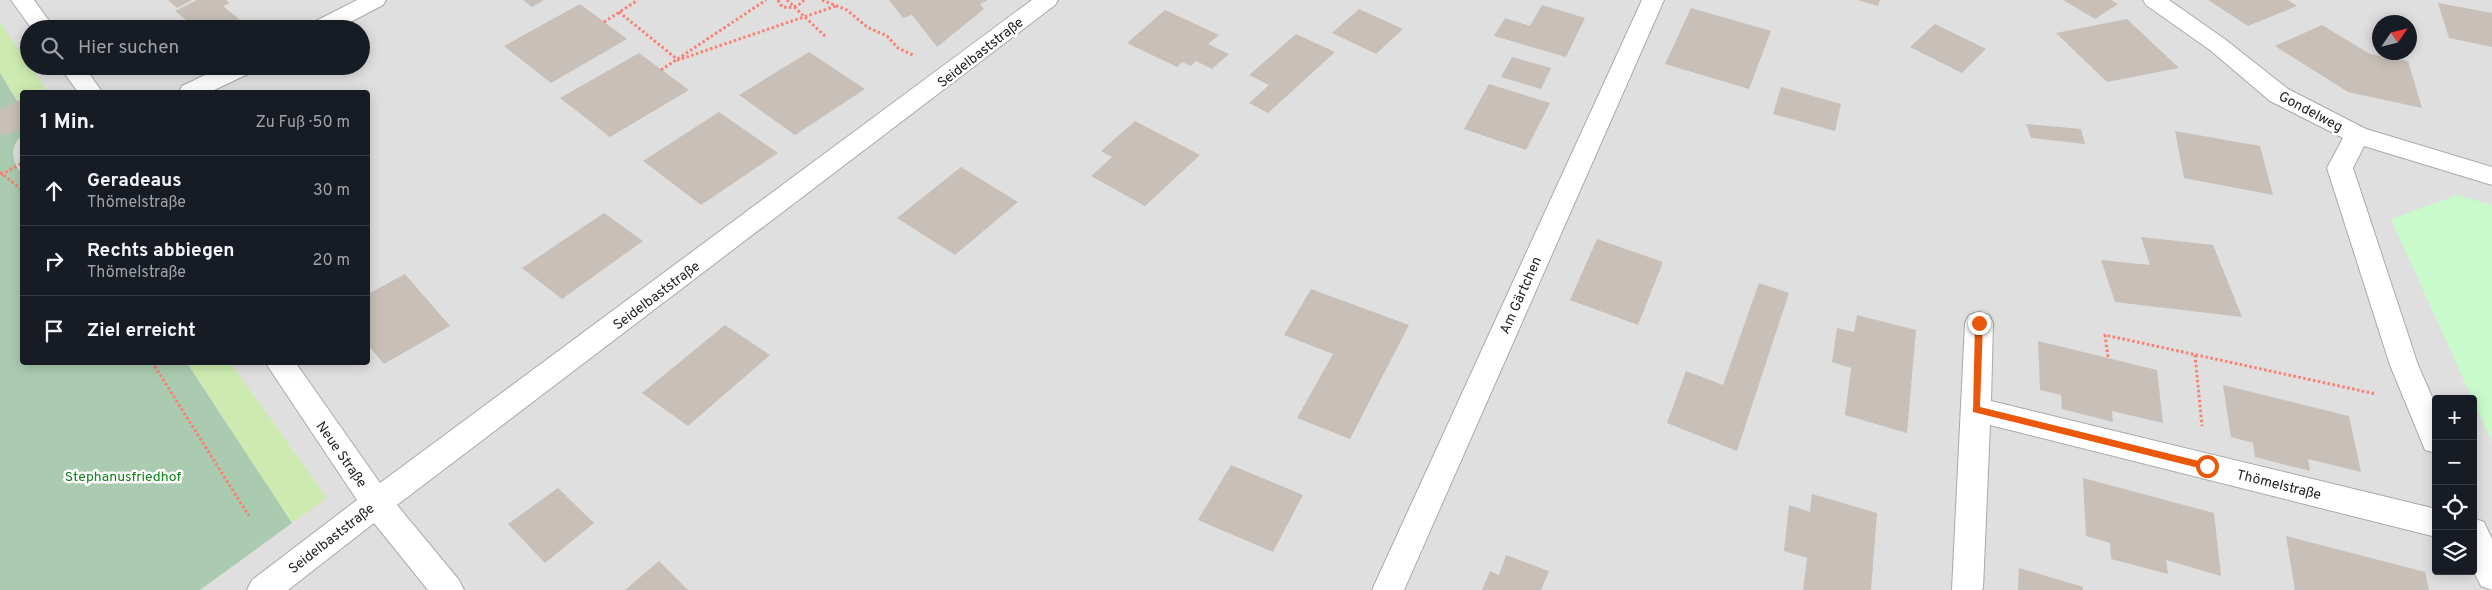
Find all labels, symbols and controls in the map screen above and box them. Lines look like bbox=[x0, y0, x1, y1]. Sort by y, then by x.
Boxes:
street label: Seidelbaststraße bbox=[935, 14, 1027, 92]
north arrow bbox=[2372, 15, 2417, 60]
search box bbox=[20, 20, 370, 75]
icon: search bbox=[38, 34, 66, 62]
text: Hier suchen bbox=[78, 36, 179, 60]
street label: Gondelweg bbox=[2275, 88, 2345, 136]
text: 1 Min. bbox=[40, 109, 94, 136]
text: Zu Fuß · 50 m bbox=[255, 113, 350, 133]
text: Geradeaus bbox=[87, 169, 182, 193]
icon: ahead bbox=[40, 177, 68, 205]
text: 30 m bbox=[313, 181, 350, 201]
text: Thömelstraße bbox=[87, 193, 186, 213]
text: Rechts abbiegen bbox=[87, 239, 235, 263]
icon: right bbox=[40, 247, 68, 275]
text: 20 m bbox=[313, 251, 350, 271]
street label: Am Gärtchen bbox=[1497, 254, 1546, 337]
street label: Seidelbaststraße bbox=[610, 258, 704, 334]
text: Thömelstraße bbox=[87, 263, 186, 283]
route end bbox=[1968, 312, 1991, 335]
icon: arrive bbox=[40, 317, 68, 345]
text: Ziel erreicht bbox=[87, 319, 196, 343]
map controls bbox=[2432, 395, 2477, 575]
button: + bbox=[2432, 395, 2477, 440]
street label: Neue Straße bbox=[312, 418, 370, 491]
button: − bbox=[2432, 440, 2477, 485]
route start bbox=[2196, 455, 2219, 478]
street label: Thömelstraße bbox=[2235, 467, 2323, 504]
park label: Stephanusfriedhof bbox=[65, 469, 182, 486]
button: locate bbox=[2432, 485, 2477, 530]
street label: Seidelbaststraße bbox=[286, 500, 378, 578]
button: layers bbox=[2432, 530, 2477, 575]

